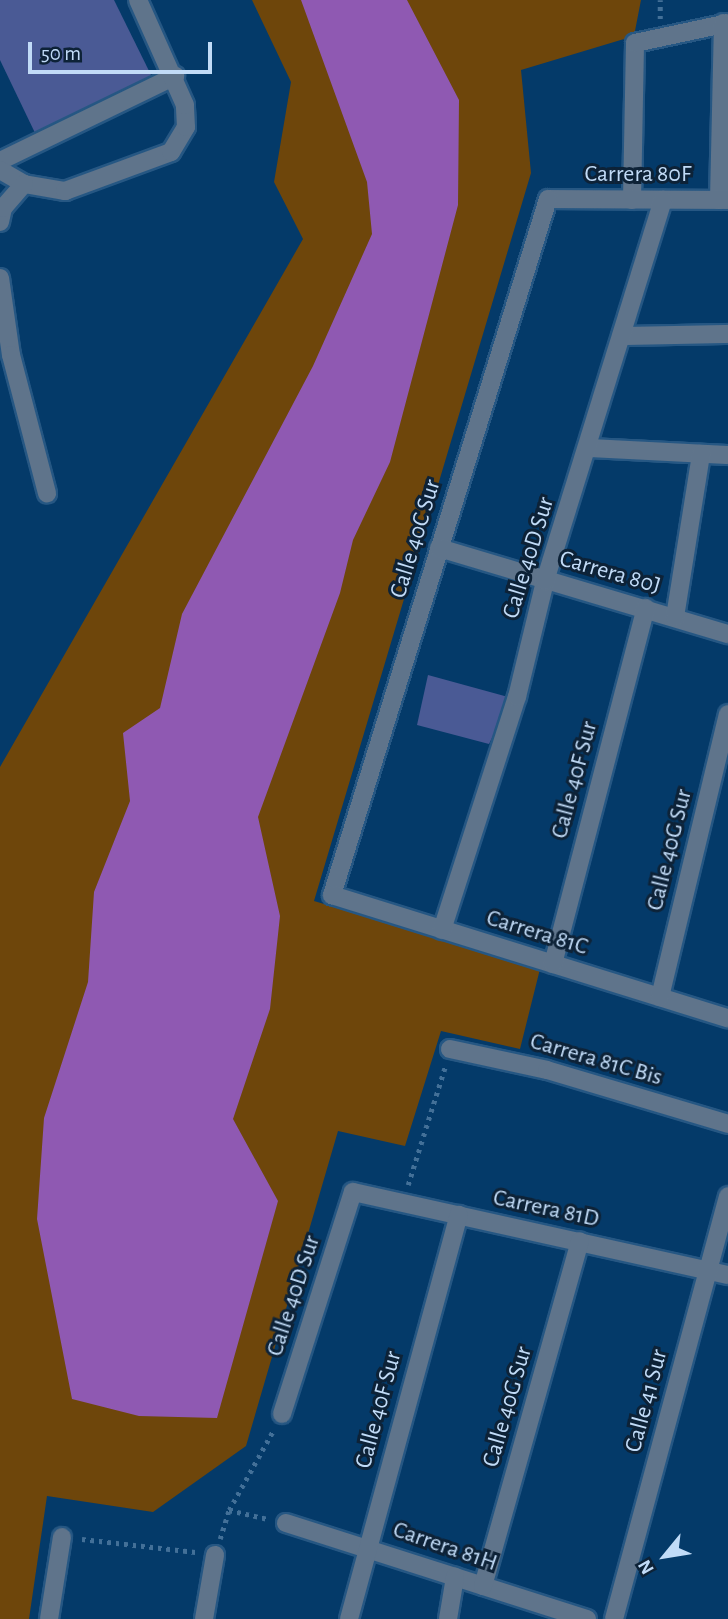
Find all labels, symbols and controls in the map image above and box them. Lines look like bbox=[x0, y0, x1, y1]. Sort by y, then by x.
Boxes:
scale bar bbox=[32, 28, 215, 72]
text: 50 m bbox=[41, 43, 81, 64]
street label: Carrera 80F bbox=[585, 161, 691, 189]
street label: Calle 40C Sur bbox=[384, 476, 448, 602]
street label: Calle 40D Sur bbox=[497, 494, 561, 622]
street label: Carrera 80J bbox=[556, 545, 664, 601]
street label: Calle 40F Sur bbox=[546, 718, 604, 842]
street label: Calle 40G Sur bbox=[641, 786, 699, 914]
street label: Carrera 81C bbox=[483, 904, 591, 962]
street label: Carrera 81C Bis bbox=[527, 1027, 665, 1093]
street label: Carrera 81D bbox=[490, 1184, 602, 1234]
street label: Calle 40D Sur bbox=[261, 1232, 327, 1360]
street label: Calle 40G Sur bbox=[477, 1343, 539, 1471]
street label: Calle 41 Sur bbox=[619, 1346, 675, 1456]
street label: Calle 40F Sur bbox=[350, 1348, 408, 1472]
street label: Carrera 81H bbox=[389, 1516, 501, 1578]
north arrow bbox=[630, 1521, 700, 1591]
text: N bbox=[635, 1556, 658, 1577]

